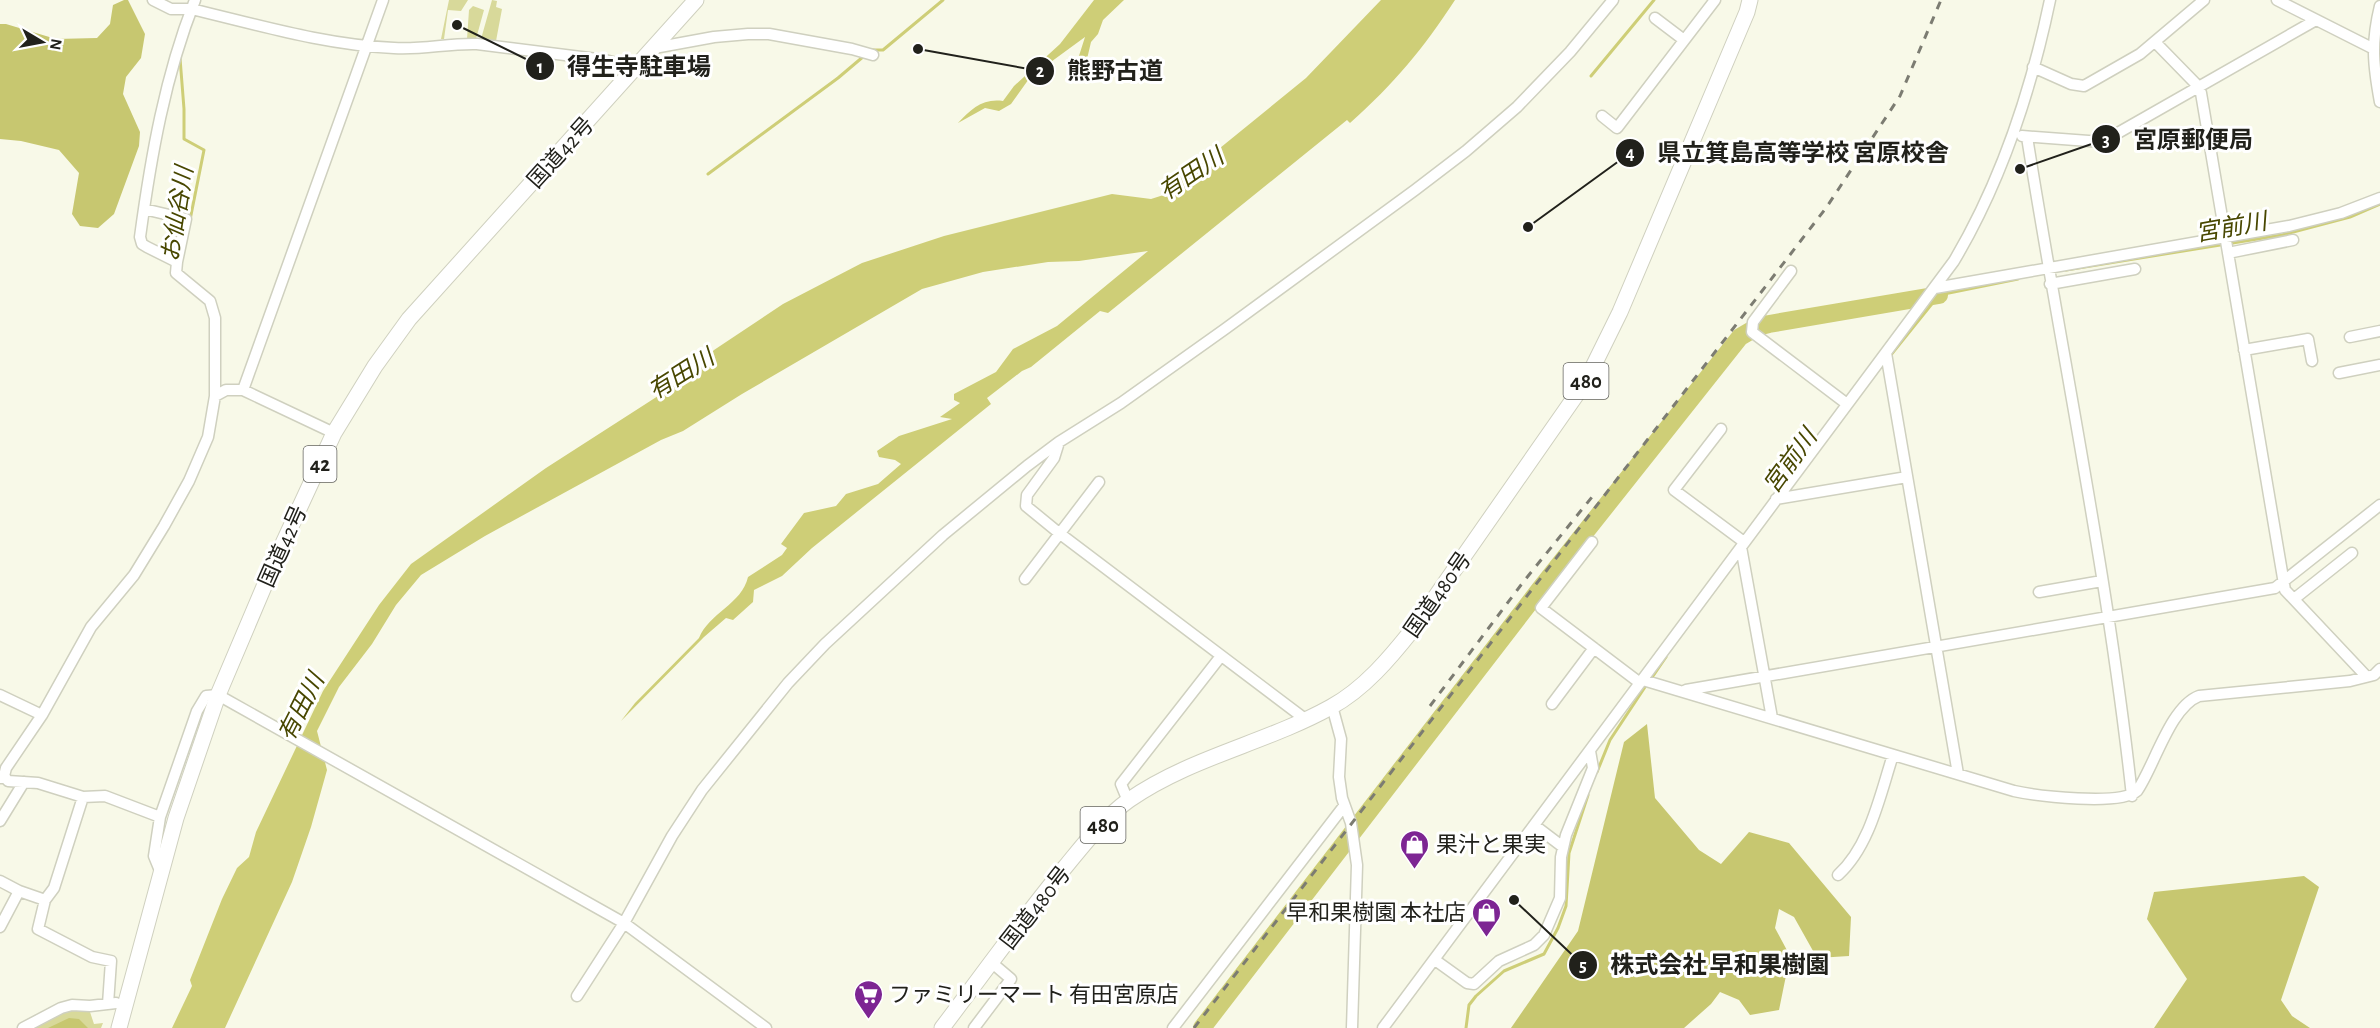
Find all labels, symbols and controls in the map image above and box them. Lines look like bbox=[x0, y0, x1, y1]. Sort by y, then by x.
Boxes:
north arrow bbox=[12, 12, 72, 72]
text: N bbox=[47, 38, 65, 51]
callout: 得生寺駐車場 bbox=[525, 45, 723, 87]
callout: 熊野古道 bbox=[1025, 50, 1175, 92]
text: 得生寺駐車場 bbox=[567, 54, 711, 80]
text: 熊野古道 bbox=[1067, 58, 1163, 84]
text: 1 bbox=[537, 59, 543, 77]
text: 2 bbox=[1036, 63, 1045, 81]
street label: 国道42号 bbox=[523, 112, 598, 192]
callout: 宮原郵便局 bbox=[2091, 118, 2265, 160]
text: 宮原郵便局 bbox=[2133, 127, 2253, 153]
callout: 県立箕島高等学校 宮原校舎 bbox=[1615, 132, 1961, 174]
text: 3 bbox=[2102, 132, 2110, 150]
text: 県立箕島高等学校 宮原校舎 bbox=[1657, 140, 1949, 166]
water label: 有田川 bbox=[1154, 141, 1231, 205]
text: 4 bbox=[1625, 145, 1635, 163]
water label: お仙谷川 bbox=[157, 162, 198, 263]
water label: 宮前川 bbox=[2193, 207, 2272, 246]
water label: 有田川 bbox=[644, 342, 721, 404]
road number: 480 bbox=[1564, 363, 1608, 399]
water label: 宮前川 bbox=[1758, 422, 1823, 498]
road number: 42 bbox=[304, 446, 336, 482]
street label: 国道42号 bbox=[254, 502, 311, 590]
street label: 国道480号 bbox=[1400, 547, 1475, 641]
water label: 有田川 bbox=[273, 666, 330, 745]
road number: 480 bbox=[1080, 807, 1126, 843]
shop icon: 果汁と果実 bbox=[1399, 828, 1431, 870]
place label: 果汁と果実 bbox=[1436, 833, 1546, 856]
street label: 国道480号 bbox=[996, 861, 1075, 953]
shop icon: 早和果樹園 本社店 bbox=[1471, 896, 1503, 938]
place label: 早和果樹園 本社店 bbox=[1286, 901, 1466, 924]
callout: 株式会社 早和果樹園 bbox=[1568, 944, 1842, 986]
text: 株式会社 早和果樹園 bbox=[1610, 952, 1830, 978]
text: 5 bbox=[1579, 957, 1587, 975]
supermarket icon: ファミリーマート 有田宮原店 bbox=[852, 978, 884, 1020]
place label: ファミリーマート 有田宮原店 bbox=[889, 983, 1179, 1006]

